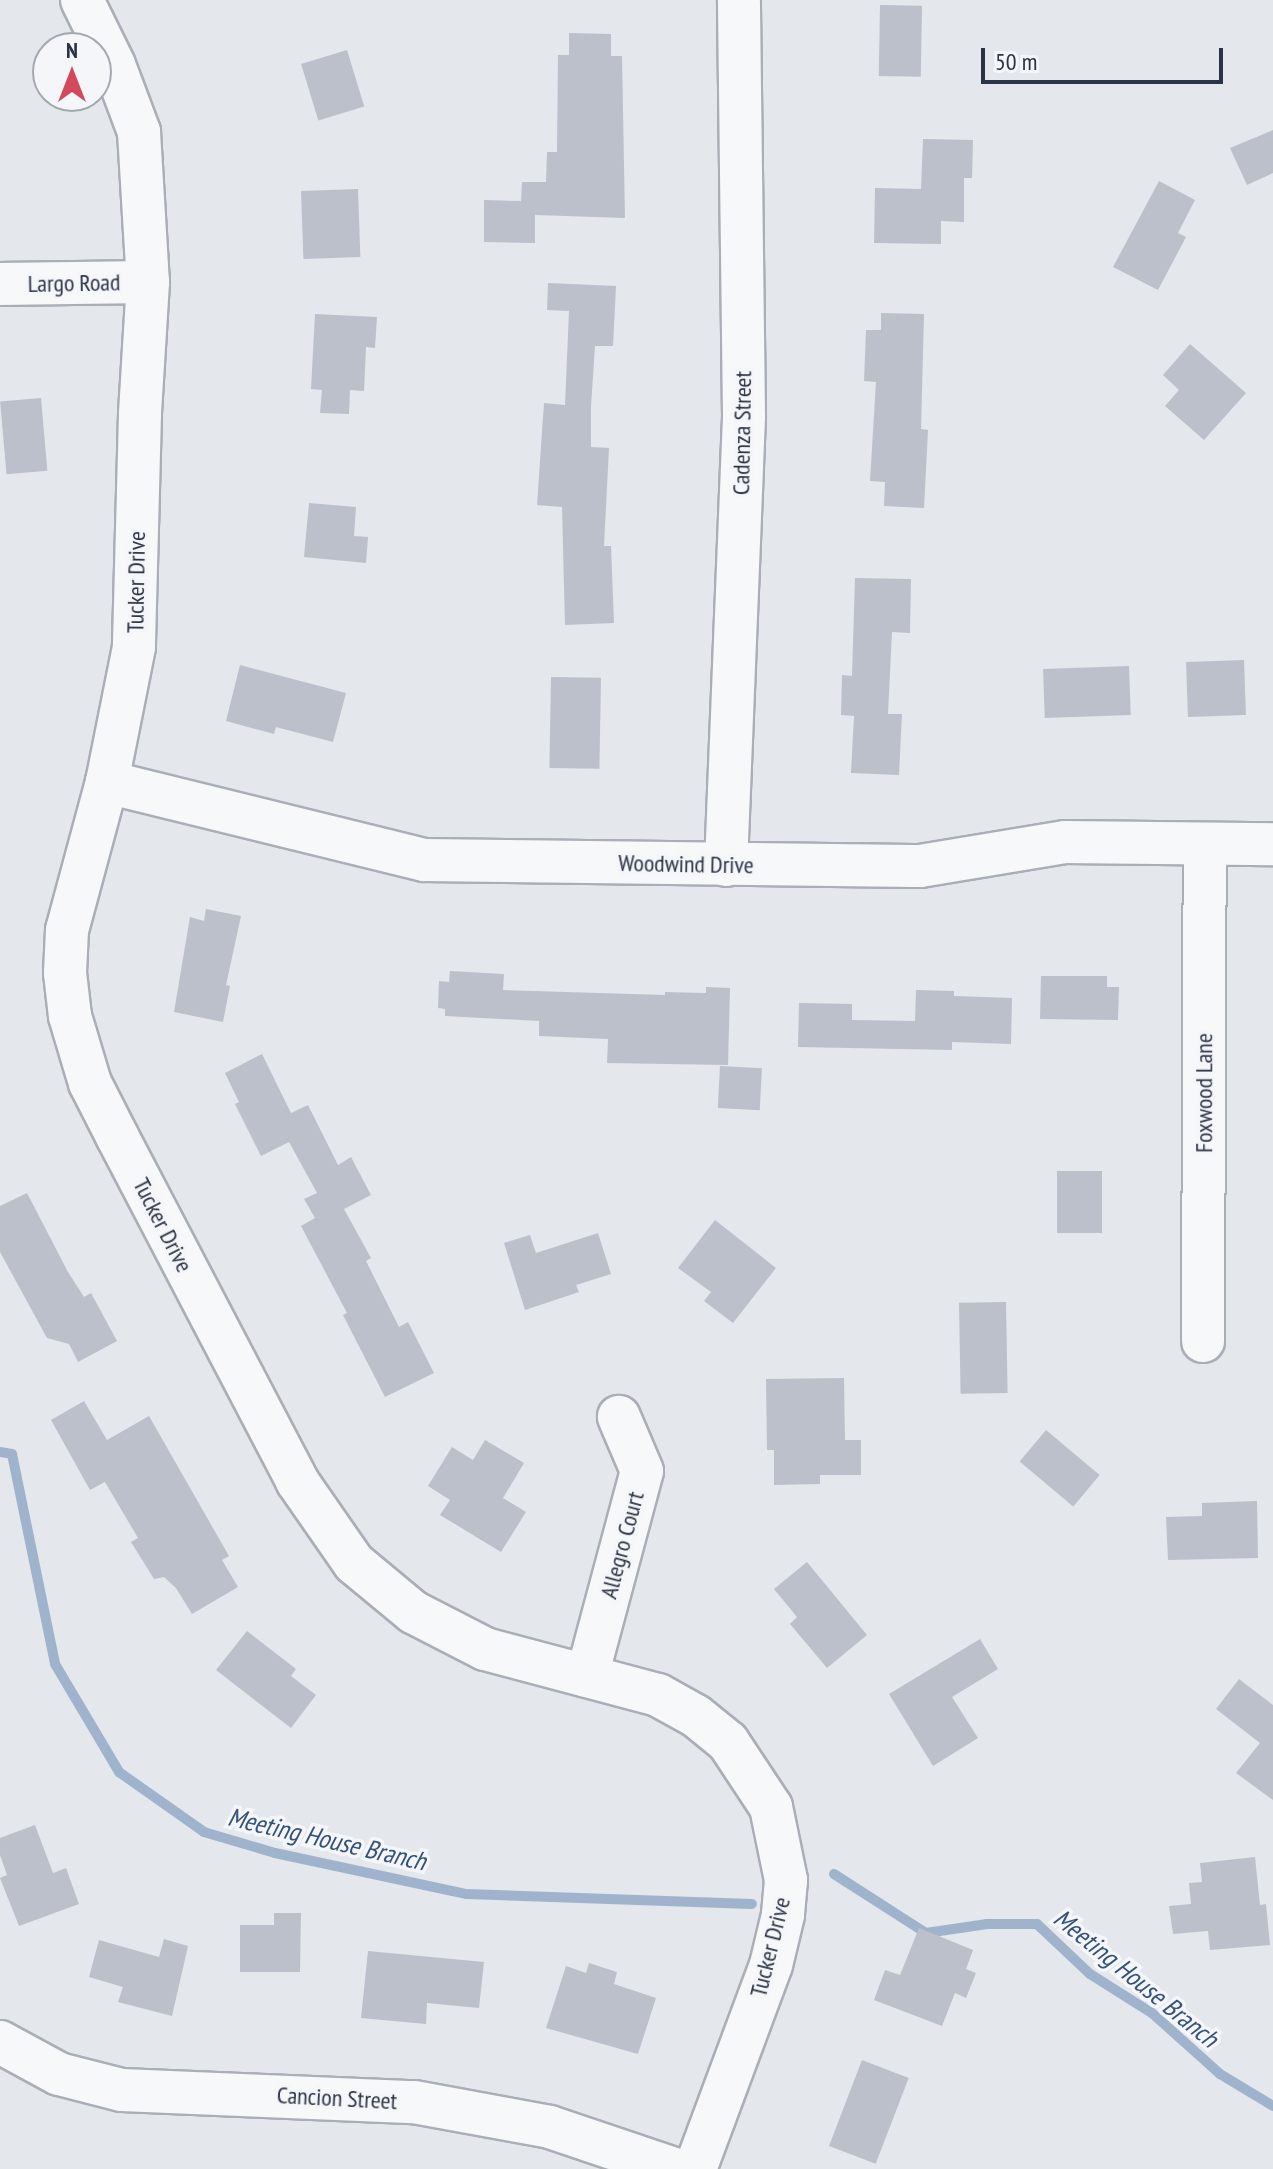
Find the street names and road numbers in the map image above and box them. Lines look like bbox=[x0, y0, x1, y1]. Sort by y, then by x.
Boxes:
street label: Largo Road bbox=[27, 268, 121, 298]
street label: Cadenza Street bbox=[727, 371, 757, 495]
street label: Tucker Drive bbox=[121, 531, 151, 633]
street label: Woodwind Drive bbox=[618, 848, 754, 880]
street label: Foxwood Lane bbox=[1190, 1033, 1218, 1153]
street label: Tucker Drive bbox=[127, 1173, 199, 1277]
street label: Allegro Court bbox=[594, 1488, 650, 1602]
street label: Tucker Drive bbox=[744, 1894, 796, 2000]
street label: Cancion Street bbox=[276, 2080, 398, 2116]

